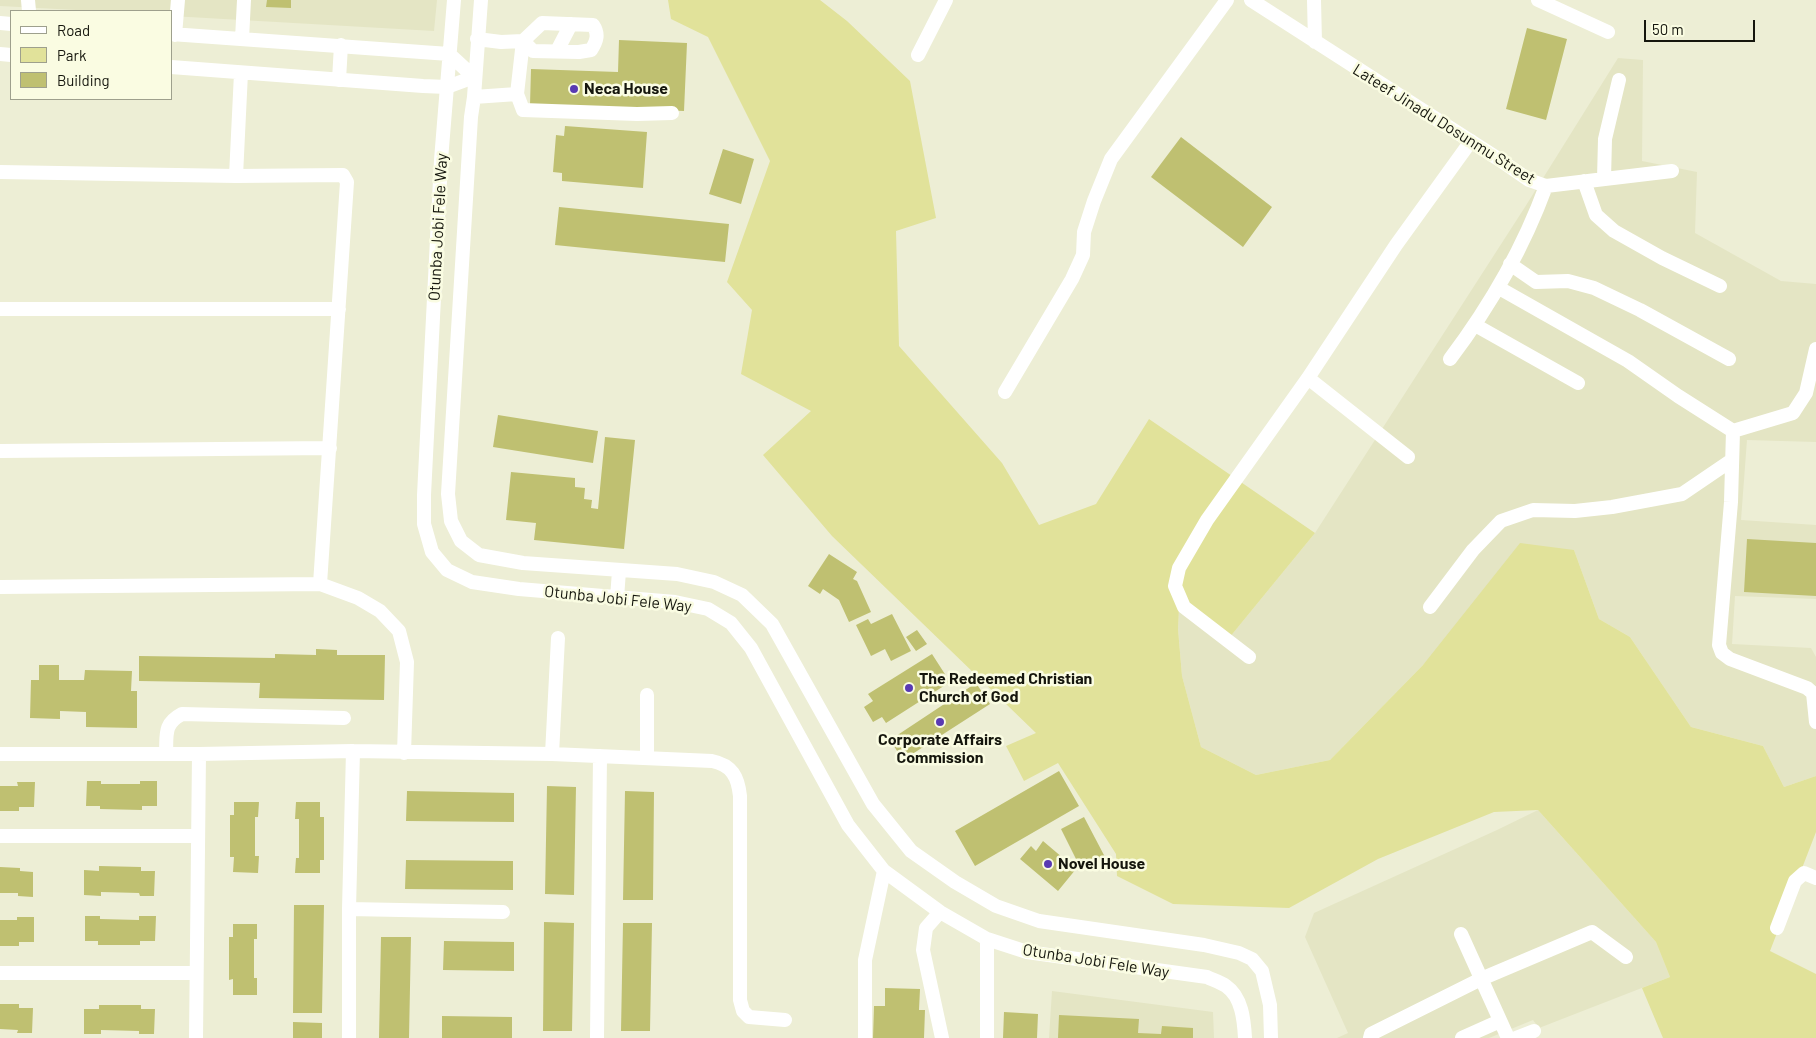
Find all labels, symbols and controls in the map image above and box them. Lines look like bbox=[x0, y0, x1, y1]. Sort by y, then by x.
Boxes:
legend bbox=[10, 10, 172, 100]
scale bar bbox=[1646, 10, 1757, 42]
text: 50 m bbox=[1652, 20, 1684, 38]
text: Road bbox=[57, 21, 90, 39]
text: Park bbox=[57, 46, 86, 64]
street label: Lateef Jinadu Dosunmu Street bbox=[1349, 60, 1539, 188]
text: Building bbox=[57, 71, 110, 89]
place label: Neca House bbox=[584, 79, 668, 99]
marker: Neca House bbox=[568, 83, 580, 95]
street label: Otunba Jobi Fele Way bbox=[425, 153, 451, 301]
street label: Otunba Jobi Fele Way bbox=[543, 582, 693, 616]
place label: The Redeemed Christian Church of God bbox=[919, 669, 1092, 707]
marker: The Redeemed Christian Church of God bbox=[903, 682, 915, 694]
marker: Corporate Affairs Commission bbox=[934, 716, 946, 728]
place label: Corporate Affairs Commission bbox=[878, 730, 1002, 768]
place label: Novel House bbox=[1058, 854, 1145, 874]
marker: Novel House bbox=[1042, 858, 1054, 870]
street label: Otunba Jobi Fele Way bbox=[1021, 940, 1171, 982]

